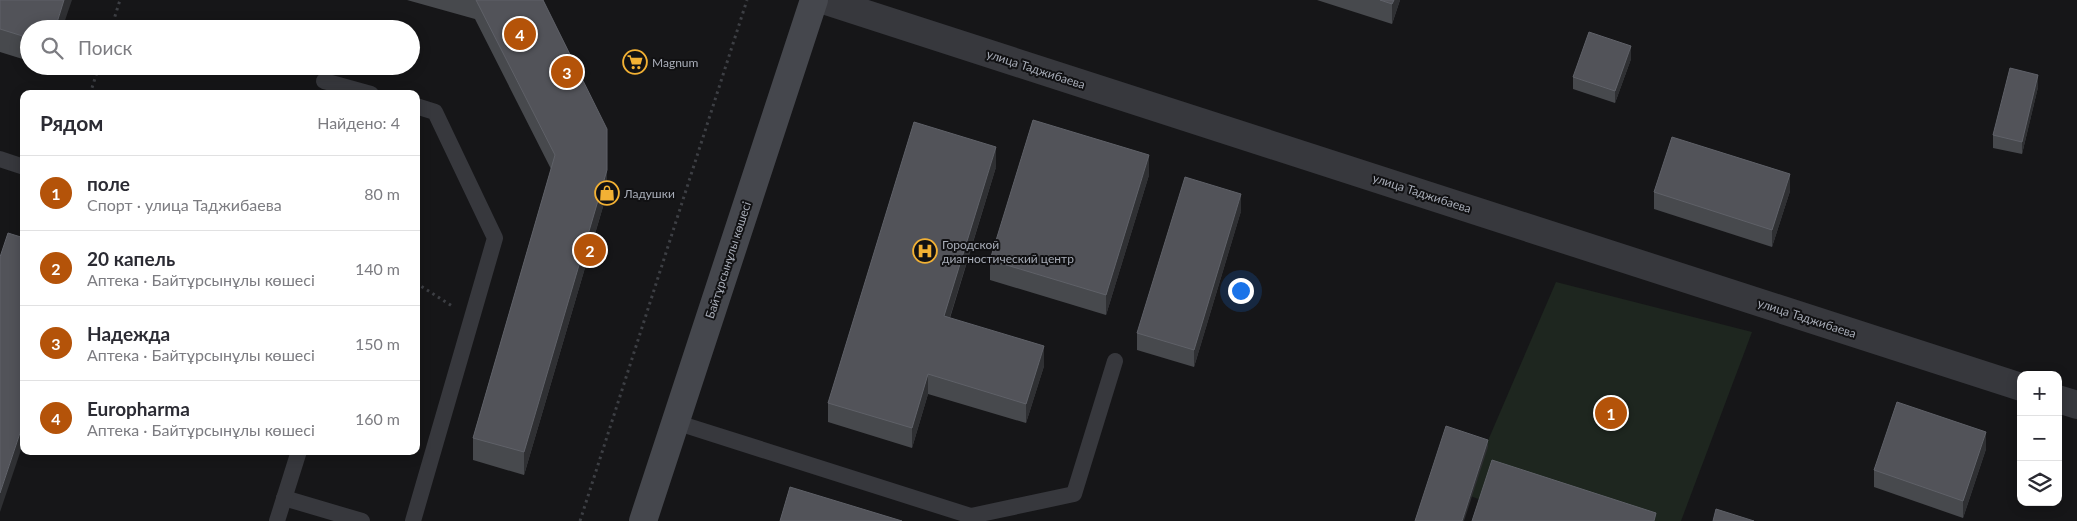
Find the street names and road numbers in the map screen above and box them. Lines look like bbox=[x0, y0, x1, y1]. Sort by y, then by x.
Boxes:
street label: улица Таджибаева bbox=[985, 46, 1087, 92]
street label: улица Таджибаева bbox=[1371, 170, 1473, 216]
street label: Байтұрсынұлы көшесі bbox=[702, 199, 754, 321]
street label: улица Таджибаева bbox=[1756, 295, 1858, 341]

